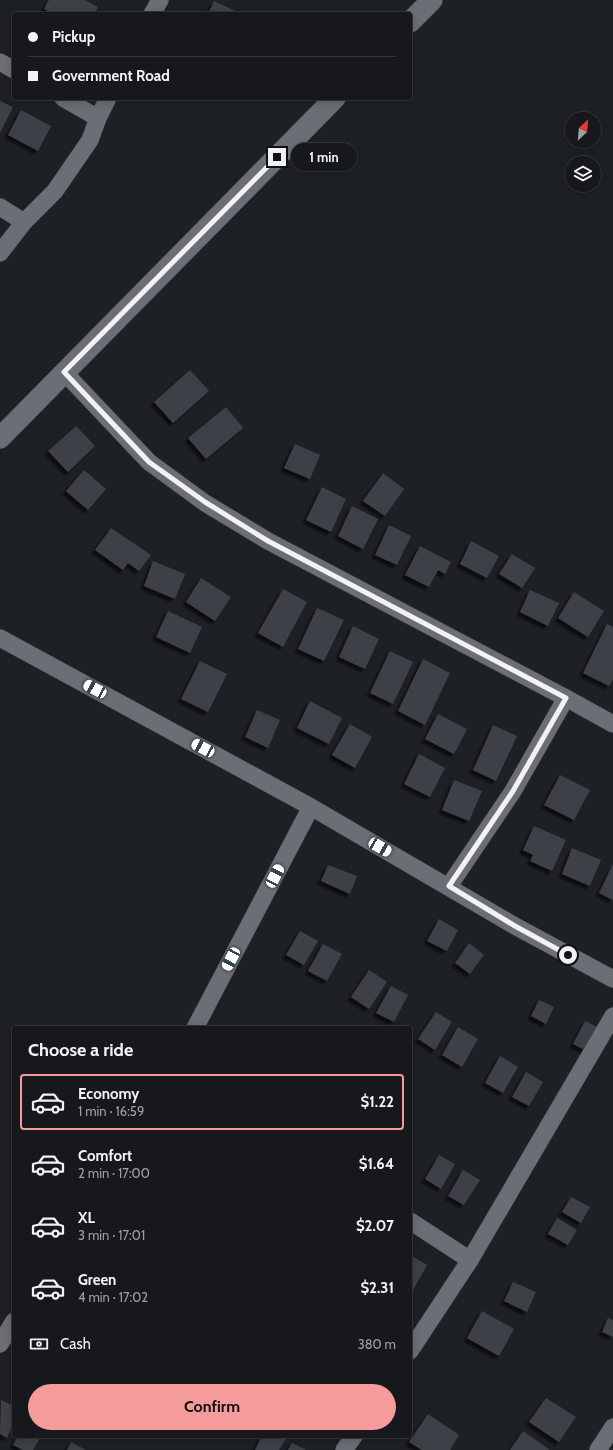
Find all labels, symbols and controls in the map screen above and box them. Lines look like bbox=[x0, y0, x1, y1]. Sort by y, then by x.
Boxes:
text: Pickup bbox=[52, 28, 95, 46]
text: Government Road bbox=[52, 67, 170, 85]
north arrow bbox=[565, 112, 601, 148]
map controls bbox=[565, 112, 601, 192]
callout: 1 min bbox=[291, 143, 357, 171]
route end bbox=[268, 148, 286, 166]
text: 1 min bbox=[309, 149, 339, 165]
button: layers bbox=[565, 156, 601, 192]
car bbox=[82, 678, 108, 700]
car bbox=[190, 737, 216, 759]
car bbox=[367, 836, 393, 858]
car bbox=[264, 863, 286, 889]
car bbox=[220, 946, 242, 972]
route start bbox=[559, 946, 577, 964]
text: Choose a ride bbox=[28, 1039, 133, 1061]
icon: car bbox=[30, 1084, 66, 1120]
text: Economy bbox=[78, 1085, 139, 1103]
text: $1.22 bbox=[361, 1093, 394, 1111]
text: 1 min · 16:59 bbox=[78, 1103, 144, 1119]
icon: car bbox=[30, 1146, 66, 1182]
text: Comfort bbox=[78, 1147, 132, 1165]
text: $1.64 bbox=[359, 1155, 394, 1173]
text: 2 min · 17:00 bbox=[78, 1165, 150, 1181]
icon: car bbox=[30, 1208, 66, 1244]
text: XL bbox=[78, 1209, 95, 1227]
text: $2.07 bbox=[356, 1217, 394, 1235]
text: 3 min · 17:01 bbox=[78, 1227, 145, 1243]
icon: car bbox=[30, 1270, 66, 1306]
text: Green bbox=[78, 1271, 116, 1289]
text: $2.31 bbox=[360, 1279, 394, 1297]
text: 4 min · 17:02 bbox=[78, 1289, 148, 1305]
icon: cash bbox=[28, 1333, 50, 1355]
text: Cash bbox=[60, 1335, 91, 1353]
text: 380 m bbox=[358, 1336, 396, 1352]
button: Confirm bbox=[28, 1384, 396, 1430]

